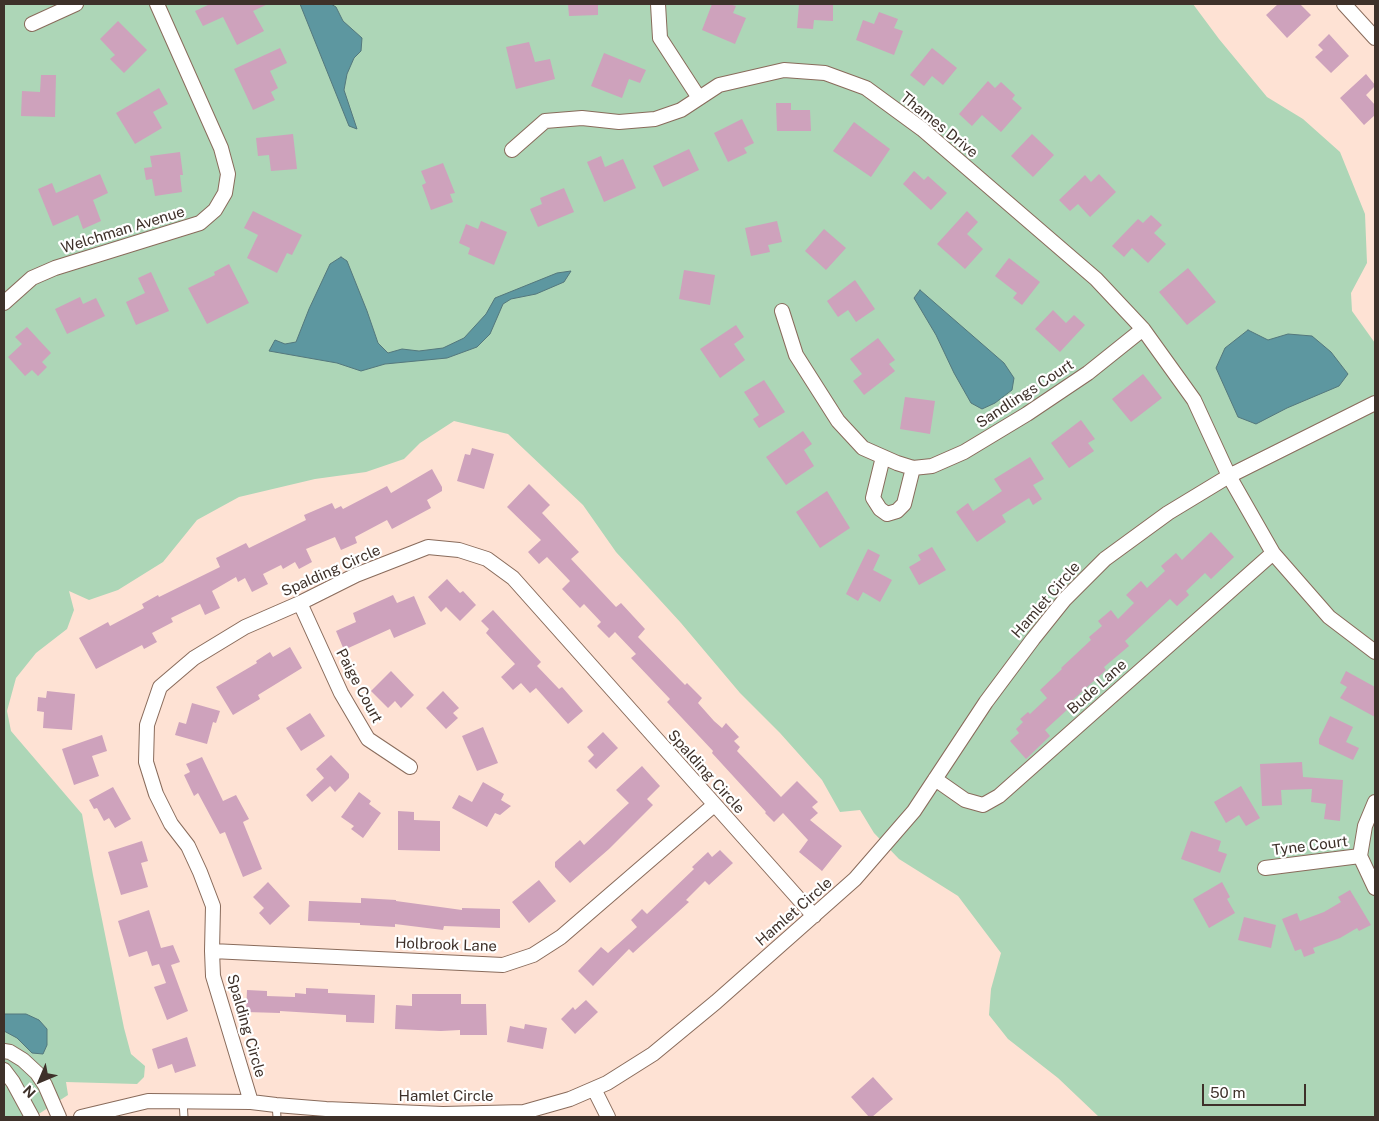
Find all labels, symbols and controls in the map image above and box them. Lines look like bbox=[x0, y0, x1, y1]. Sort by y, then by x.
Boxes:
street label: Thames Drive bbox=[897, 88, 981, 162]
street label: Welchman Avenue bbox=[59, 203, 187, 257]
street label: Sandlings Court bbox=[973, 356, 1077, 432]
street label: Spalding Circle bbox=[279, 541, 383, 601]
street label: Hamlet Circle bbox=[1008, 558, 1084, 642]
street label: Paige Court bbox=[332, 646, 386, 726]
street label: Bude Lane bbox=[1064, 656, 1130, 718]
street label: Spalding Circle bbox=[664, 726, 748, 818]
street label: Tyne Court bbox=[1271, 832, 1349, 860]
street label: Hamlet Circle bbox=[752, 874, 836, 950]
street label: Holbrook Lane bbox=[395, 934, 497, 956]
street label: Spalding Circle bbox=[223, 972, 269, 1080]
north arrow bbox=[15, 1056, 65, 1106]
scale bar bbox=[1204, 1074, 1308, 1106]
text: N bbox=[20, 1082, 39, 1101]
text: 50 m bbox=[1210, 1084, 1245, 1101]
street label: Hamlet Circle bbox=[398, 1087, 494, 1105]

